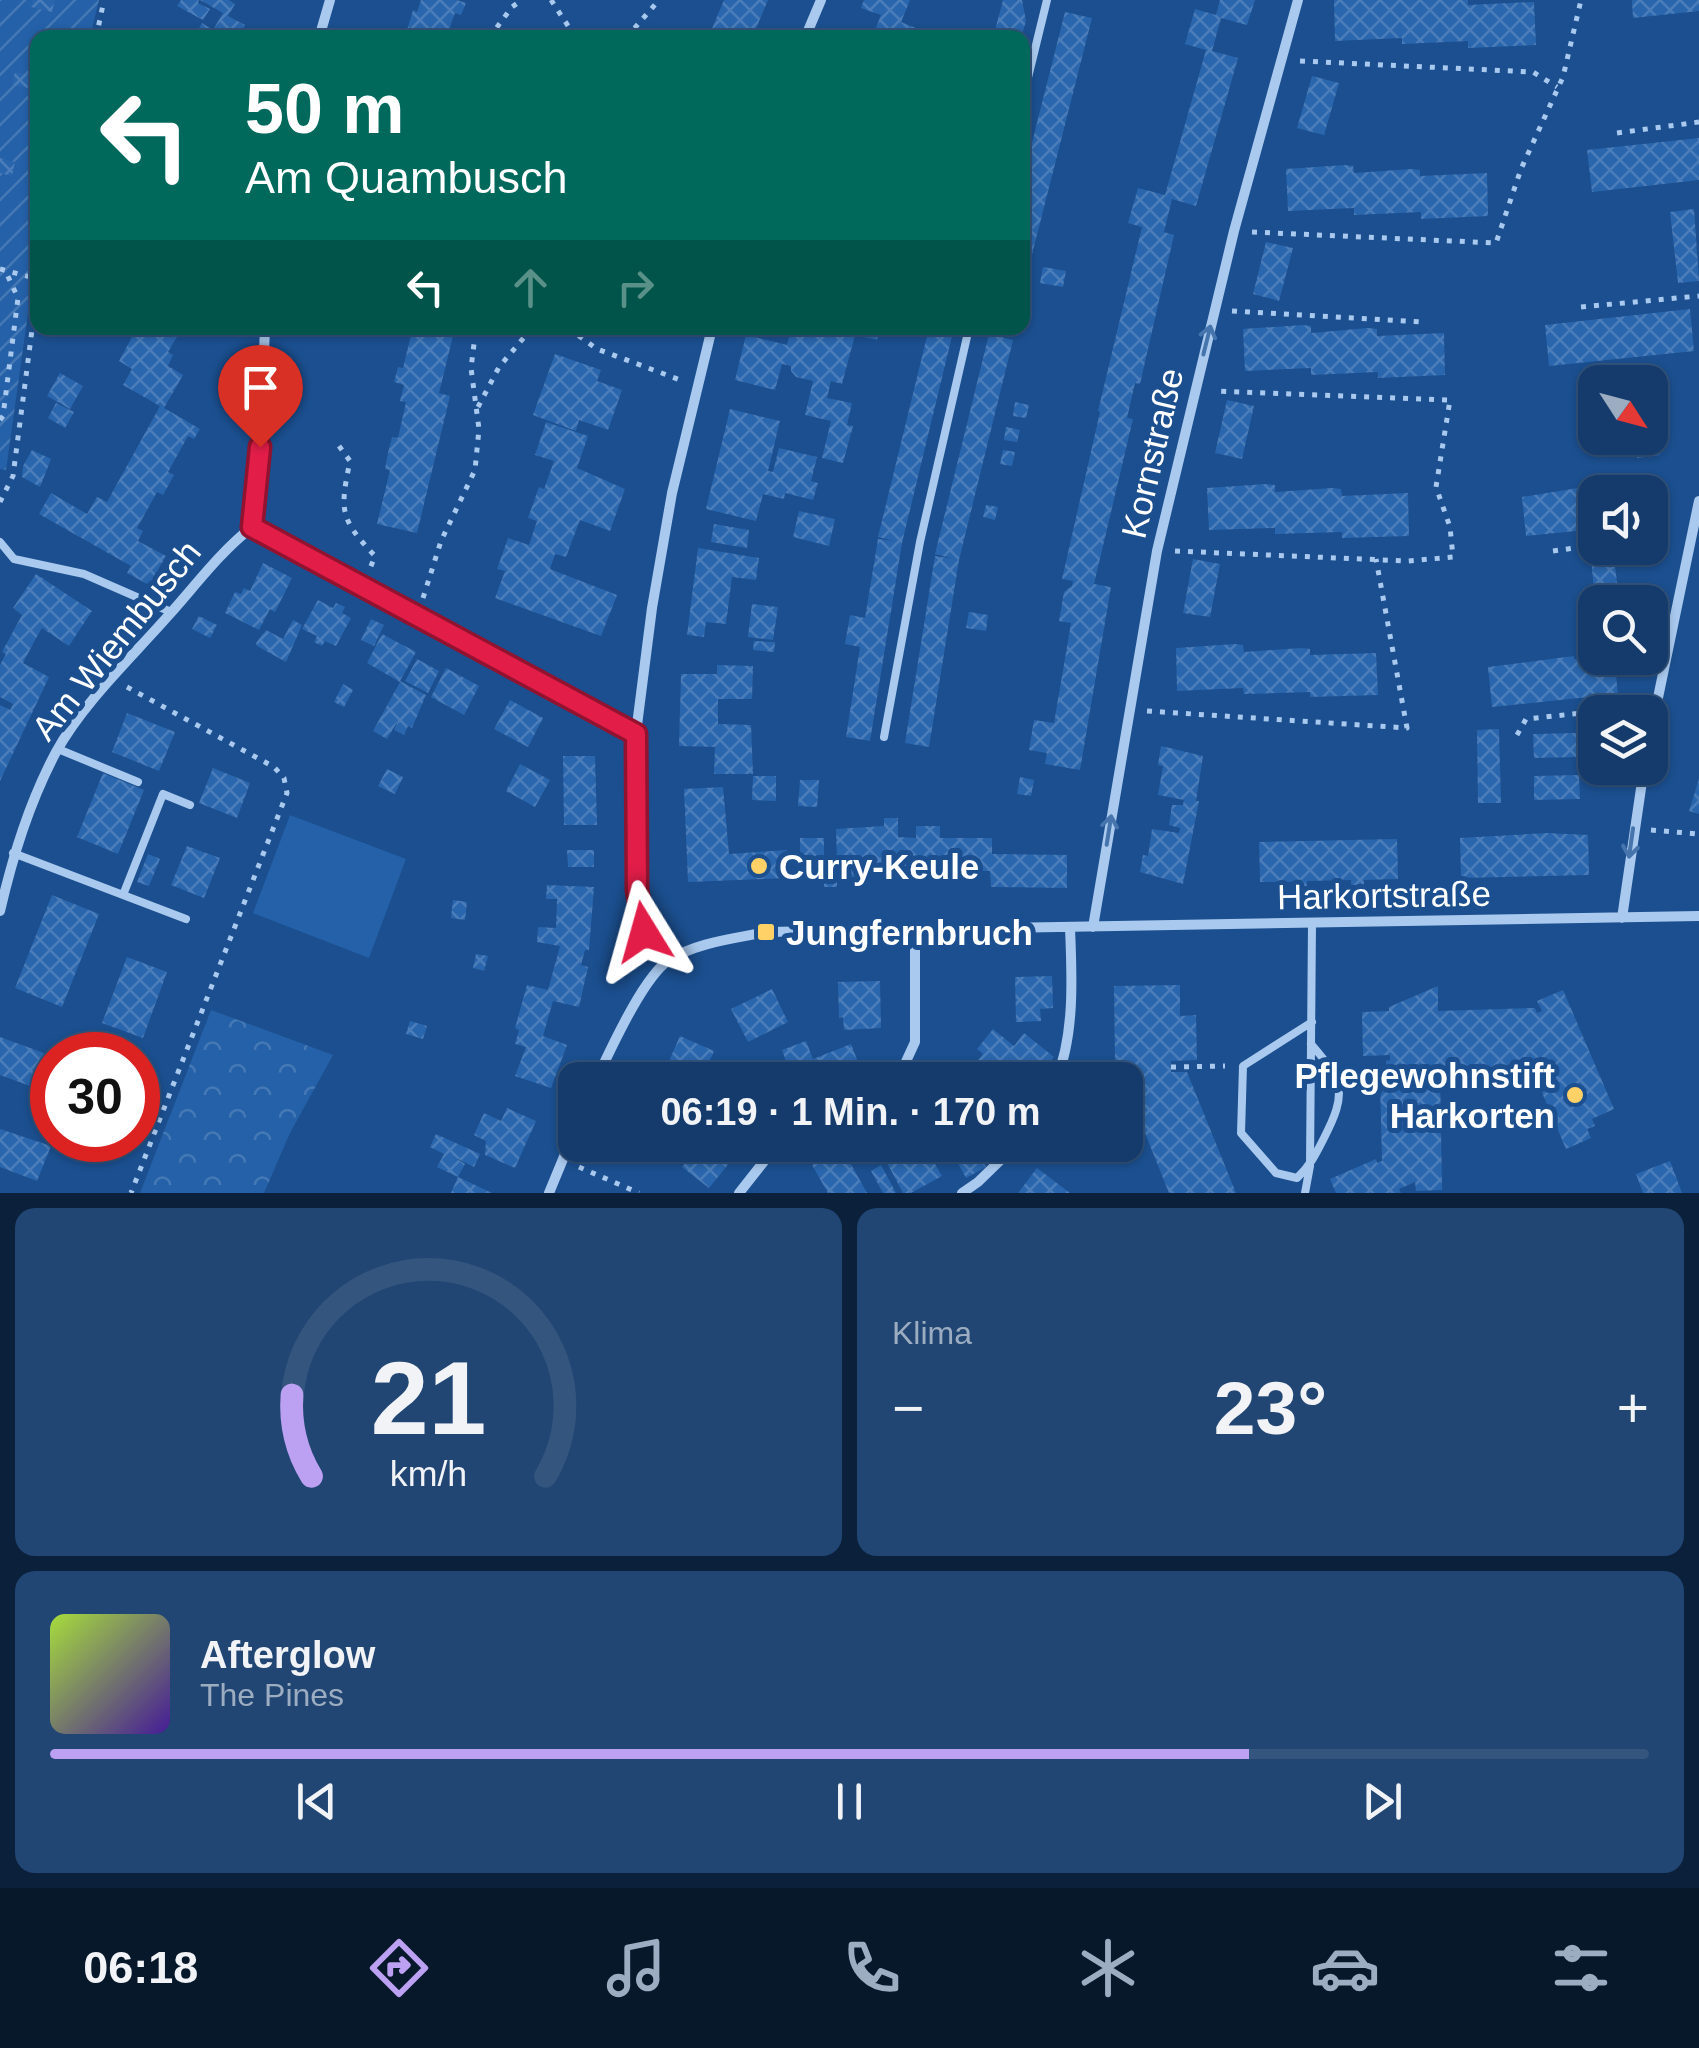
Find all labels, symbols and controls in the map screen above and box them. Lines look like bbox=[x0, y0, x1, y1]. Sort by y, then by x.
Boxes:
icon: left bbox=[80, 70, 210, 200]
text: 50 m bbox=[245, 70, 405, 148]
text: Am Quambusch bbox=[245, 152, 568, 203]
icon: left bbox=[398, 260, 453, 315]
icon: ahead bbox=[503, 260, 558, 315]
icon: right bbox=[608, 260, 663, 315]
one-way arrow bbox=[1199, 325, 1217, 357]
pin bbox=[218, 345, 303, 448]
icon: arrive bbox=[233, 360, 288, 415]
street label: Kornstraße bbox=[1114, 364, 1190, 542]
north arrow bbox=[1578, 365, 1668, 455]
map controls bbox=[1578, 365, 1668, 785]
button: sound bbox=[1578, 475, 1668, 565]
street label: Am Wiembusch bbox=[24, 533, 208, 747]
button: search bbox=[1578, 585, 1668, 675]
button: layers bbox=[1578, 695, 1668, 785]
one-way arrow bbox=[1100, 815, 1119, 847]
one-way arrow bbox=[1621, 826, 1640, 858]
place label: Curry-Keule bbox=[779, 847, 979, 886]
marker: Curry-Keule bbox=[748, 855, 770, 877]
street label: Harkortstraße bbox=[1277, 874, 1491, 916]
position arrow bbox=[592, 880, 696, 984]
place label: Jungfernbruch bbox=[786, 913, 1033, 952]
marker: Jungfernbruch bbox=[755, 921, 777, 943]
speed limit sign: 30 bbox=[30, 1032, 160, 1162]
place label: Pflegewohnstift Harkorten bbox=[1294, 1056, 1555, 1135]
marker: Pflegewohnstift Harkorten bbox=[1564, 1084, 1586, 1106]
text: 06:19 · 1 Min. · 170 m bbox=[660, 1091, 1041, 1133]
text: Klima bbox=[892, 1315, 972, 1351]
text: 21 bbox=[371, 1340, 486, 1456]
text: 23° bbox=[1214, 1366, 1327, 1450]
text: − bbox=[892, 1377, 924, 1439]
text: + bbox=[1617, 1377, 1649, 1439]
text: km/h bbox=[390, 1454, 467, 1494]
text: Afterglow bbox=[200, 1634, 375, 1676]
text: The Pines bbox=[200, 1677, 344, 1713]
icon: previous bbox=[289, 1774, 344, 1829]
icon: pause bbox=[822, 1774, 877, 1829]
icon: next bbox=[1355, 1774, 1410, 1829]
icon: directions bbox=[364, 1933, 434, 2003]
icon: music bbox=[601, 1933, 671, 2003]
icon: phone bbox=[837, 1933, 907, 2003]
icon: climate bbox=[1073, 1933, 1143, 2003]
icon: car bbox=[1310, 1933, 1380, 2003]
icon: filters bbox=[1546, 1933, 1616, 2003]
text: 06:18 bbox=[83, 1942, 198, 1993]

